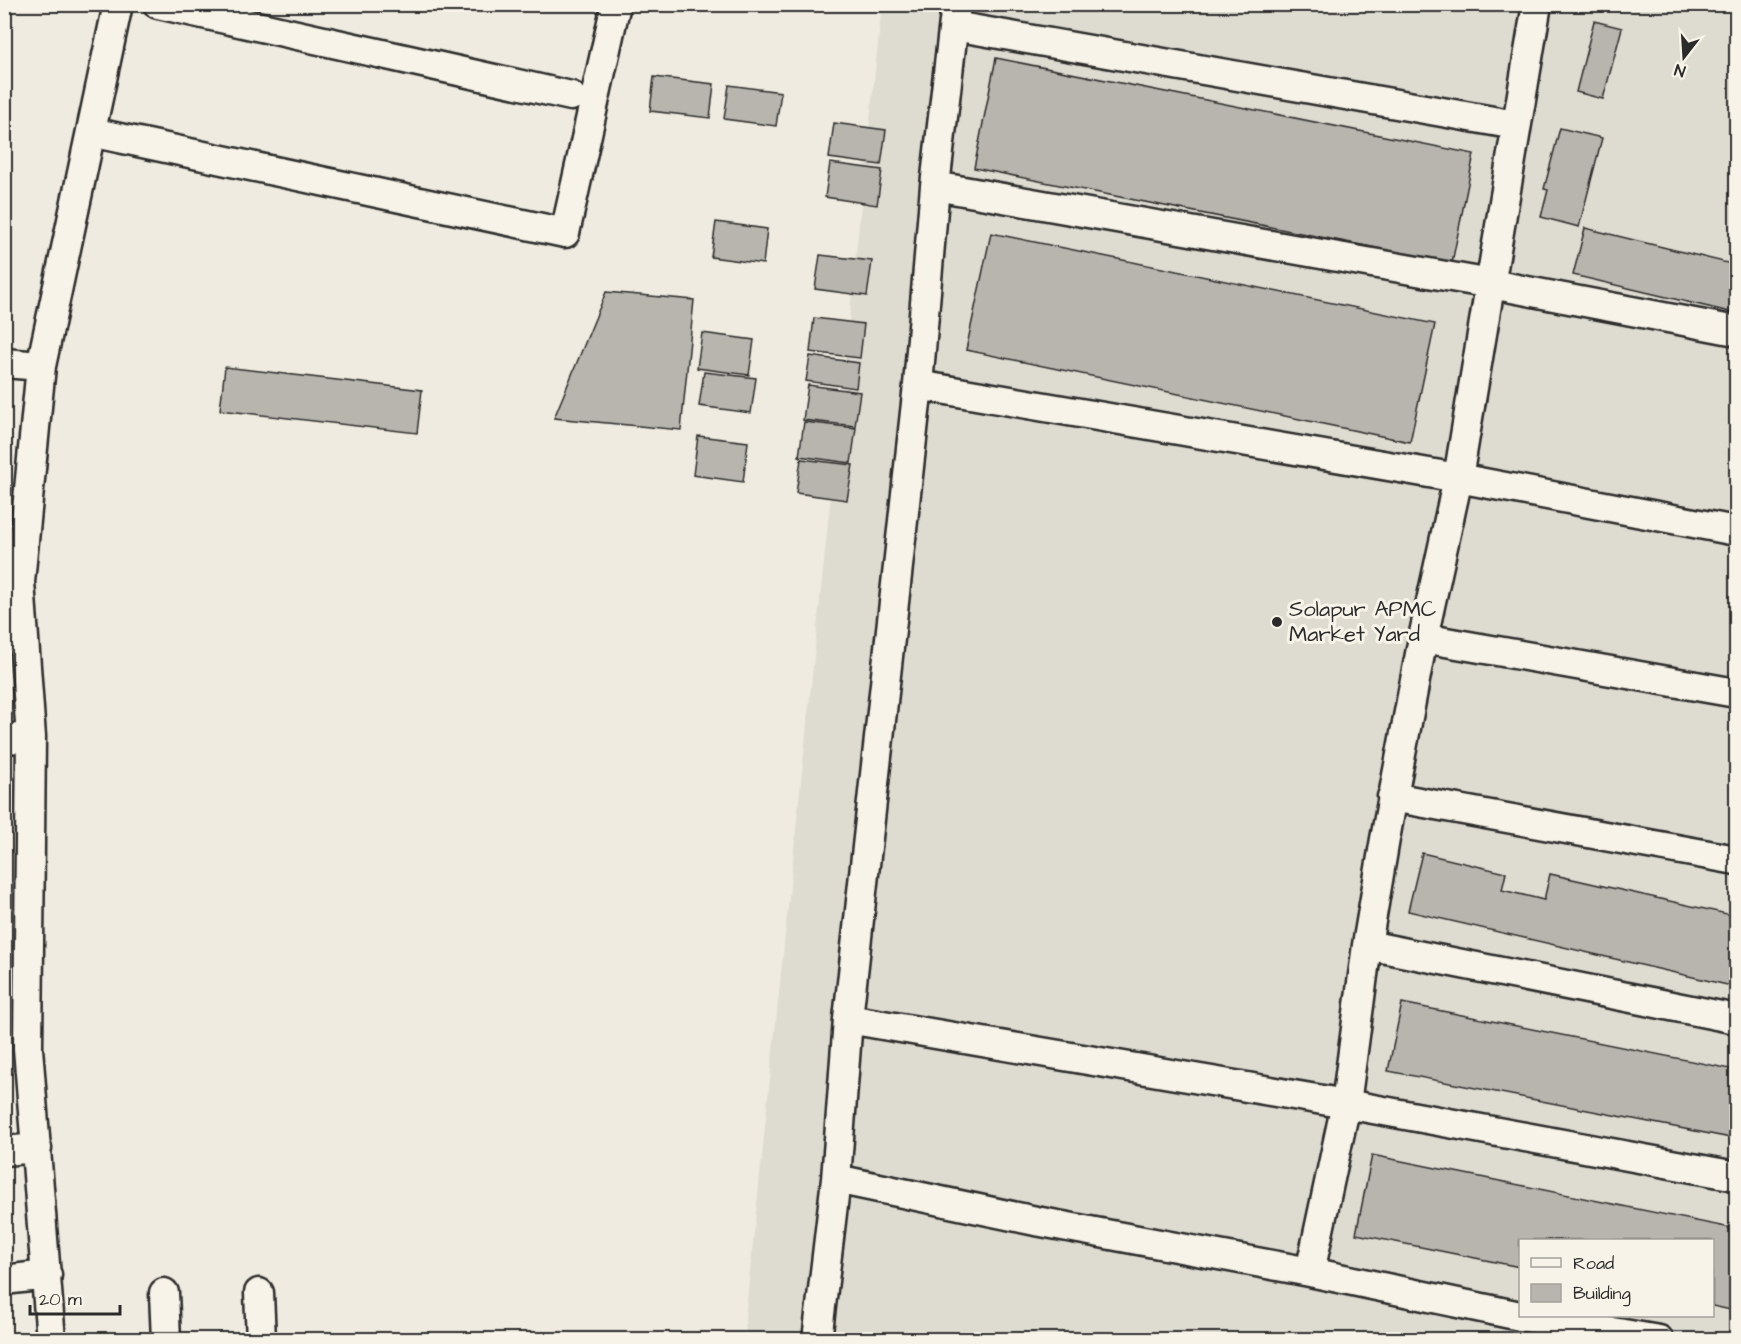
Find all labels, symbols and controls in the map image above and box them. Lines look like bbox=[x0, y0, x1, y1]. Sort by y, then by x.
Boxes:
north arrow bbox=[1654, 27, 1714, 87]
text: N bbox=[1672, 58, 1688, 82]
place label: Solapur APMC Market Yard bbox=[1289, 594, 1437, 650]
marker: Solapur APMC Market Yard bbox=[1270, 615, 1284, 629]
legend bbox=[1519, 1239, 1714, 1317]
text: Road bbox=[1573, 1251, 1614, 1276]
scale bar bbox=[30, 1278, 120, 1316]
text: Building bbox=[1573, 1281, 1631, 1307]
text: 20 m bbox=[39, 1287, 82, 1312]

